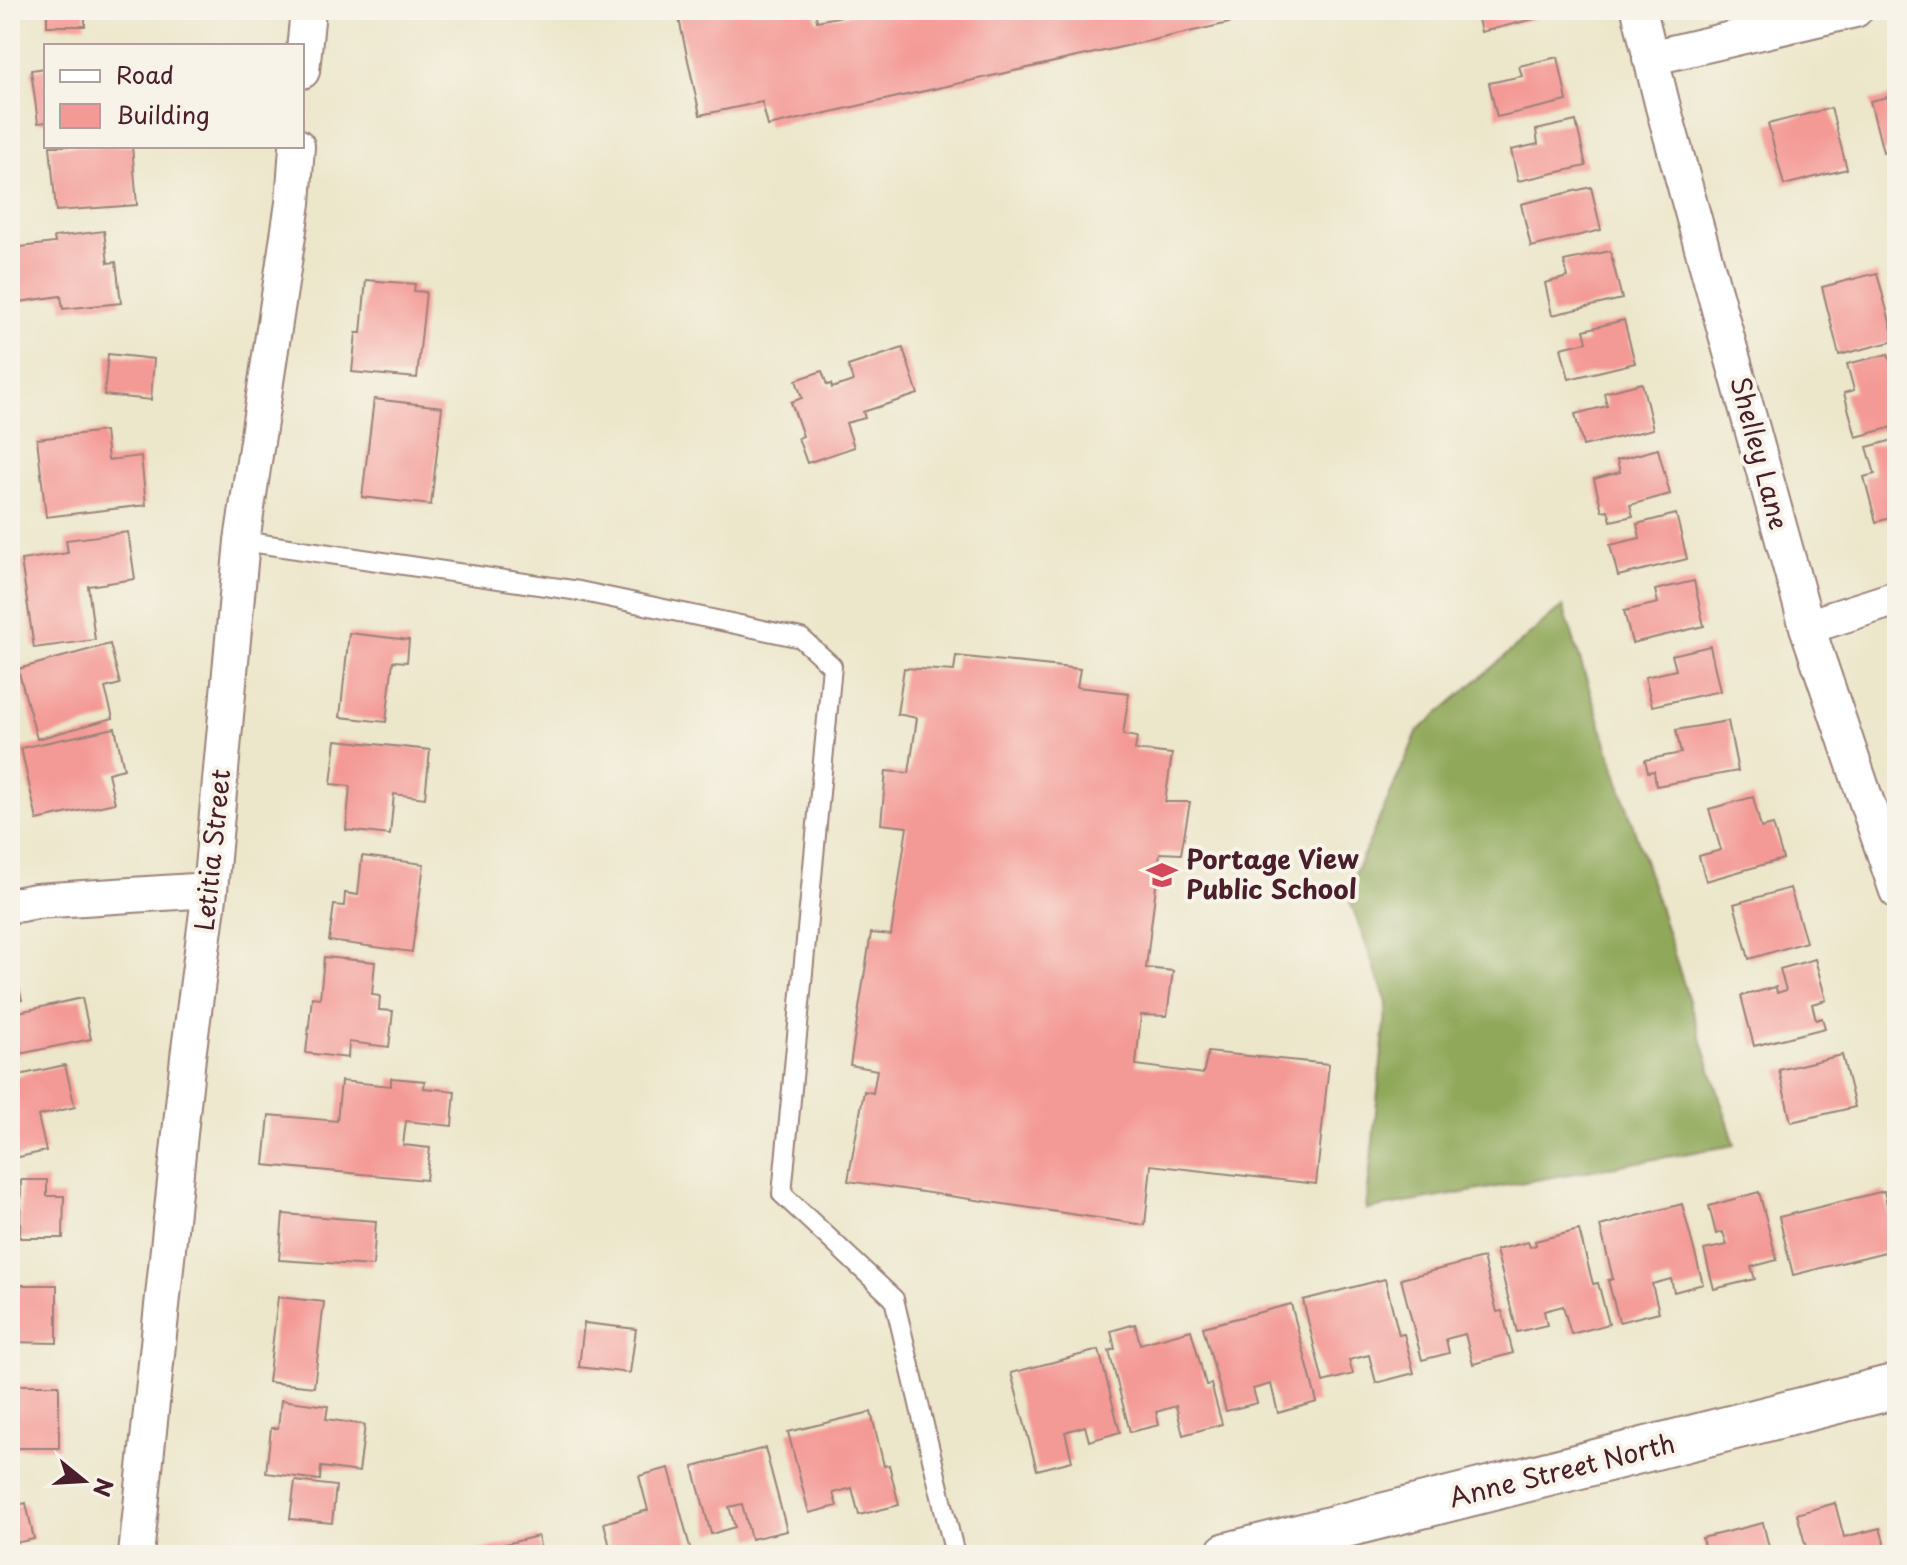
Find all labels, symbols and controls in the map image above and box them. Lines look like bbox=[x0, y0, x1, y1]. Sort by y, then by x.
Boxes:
legend bbox=[44, 44, 304, 148]
text: Road bbox=[116, 56, 174, 92]
text: Building bbox=[116, 96, 210, 132]
street label: Shelley Lane bbox=[1721, 372, 1800, 534]
street label: Letitia Street bbox=[184, 767, 239, 933]
place label: Portage View Public School bbox=[1186, 839, 1359, 908]
school or university icon: Portage View Public School bbox=[1145, 858, 1179, 892]
street label: Anne Street North bbox=[1445, 1423, 1679, 1516]
north arrow bbox=[44, 1441, 124, 1521]
text: N bbox=[86, 1474, 123, 1501]

